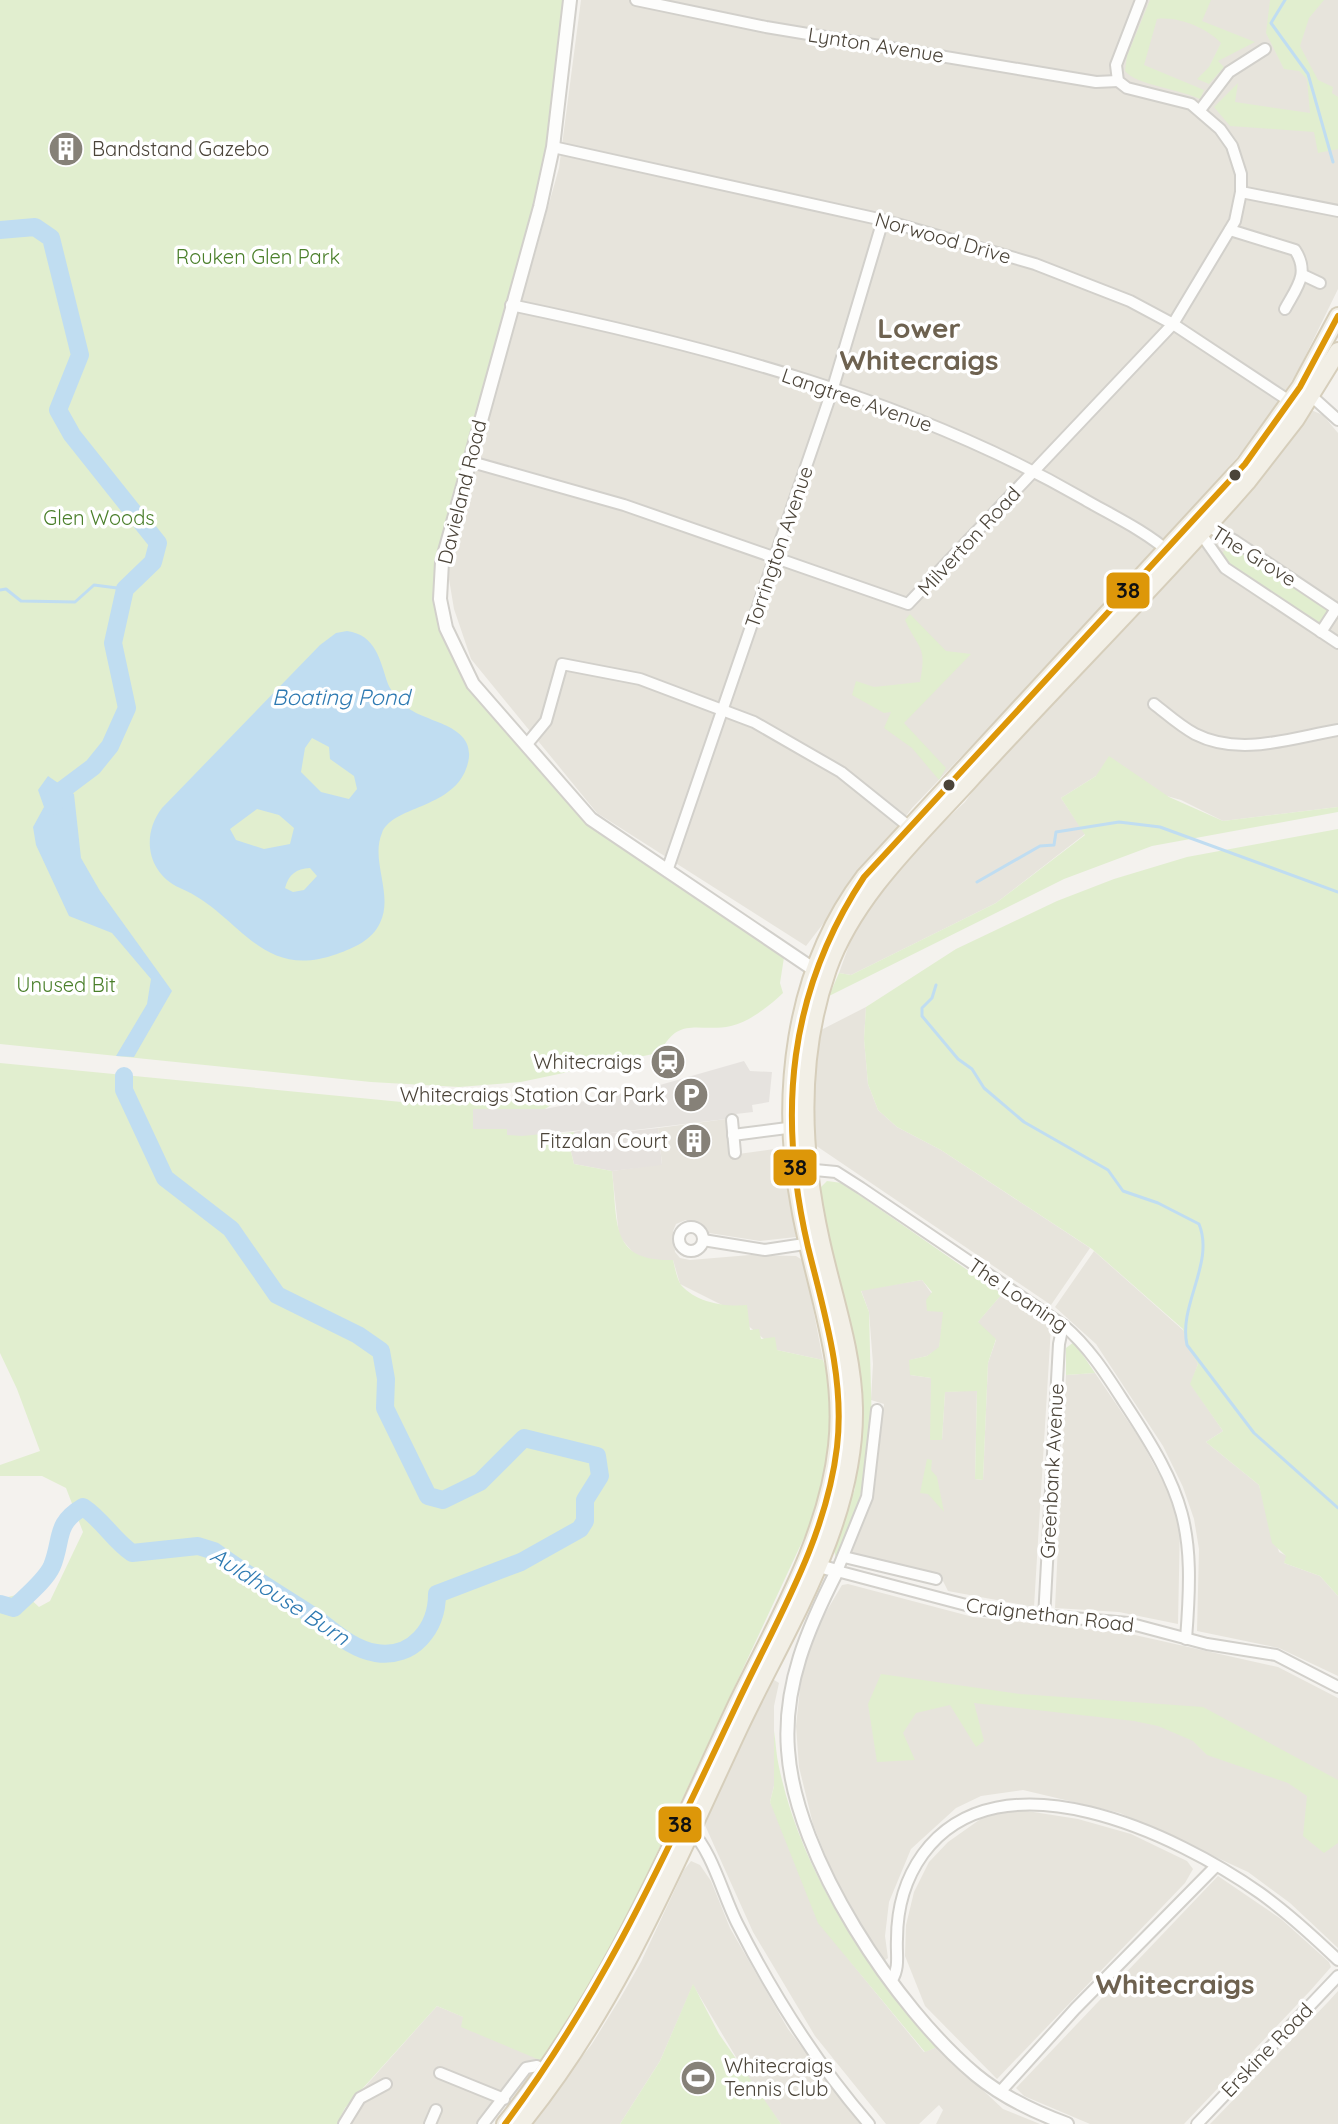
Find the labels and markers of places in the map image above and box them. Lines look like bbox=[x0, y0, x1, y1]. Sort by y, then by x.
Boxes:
building icon: Bandstand Gazebo bbox=[47, 130, 85, 168]
place label: Bandstand Gazebo bbox=[92, 136, 269, 161]
unlabelled marker bbox=[1227, 467, 1243, 483]
unlabelled marker bbox=[941, 777, 957, 793]
station icon: Whitecraigs bbox=[649, 1043, 687, 1081]
place label: Whitecraigs bbox=[533, 1049, 642, 1074]
parking icon: Whitecraigs Station Car Park bbox=[672, 1076, 710, 1114]
place label: Whitecraigs Station Car Park bbox=[400, 1082, 665, 1107]
building icon: Fitzalan Court bbox=[675, 1122, 713, 1160]
place label: Fitzalan Court bbox=[539, 1128, 668, 1153]
place label: Whitecraigs Tennis Club bbox=[724, 2053, 833, 2101]
sports icon: Whitecraigs Tennis Club bbox=[679, 2059, 717, 2097]

